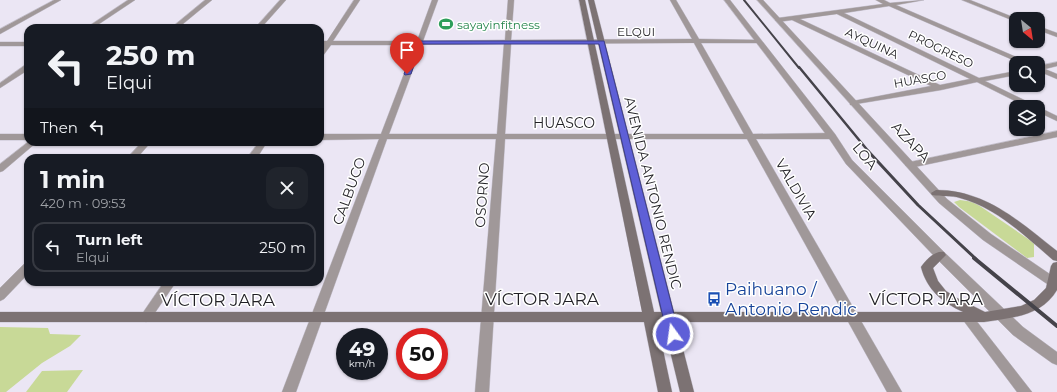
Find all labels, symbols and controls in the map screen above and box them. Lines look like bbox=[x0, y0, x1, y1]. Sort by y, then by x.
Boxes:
north arrow bbox=[1009, 12, 1045, 48]
map controls bbox=[1009, 12, 1045, 136]
sports icon: sayayinfitness bbox=[438, 16, 454, 32]
place label: sayayinfitness bbox=[457, 17, 540, 32]
street label: ELQUI bbox=[617, 24, 655, 39]
street label: AYQUINA bbox=[843, 24, 901, 62]
street label: PROGRESO bbox=[906, 27, 976, 71]
pin bbox=[390, 33, 424, 74]
text: 250 m bbox=[106, 38, 196, 72]
icon: arrive bbox=[396, 39, 418, 61]
icon: left bbox=[40, 40, 92, 92]
button: search bbox=[1009, 56, 1045, 92]
street label: HUASCO bbox=[892, 67, 948, 91]
text: Elqui bbox=[106, 72, 152, 94]
street label: AVENIDA ANTONIO RENDIC bbox=[620, 95, 686, 291]
button: layers bbox=[1009, 100, 1045, 136]
street label: HUASCO bbox=[533, 114, 595, 132]
icon: left bbox=[86, 116, 108, 138]
text: Then bbox=[40, 118, 78, 137]
street label: AZAPA bbox=[888, 118, 935, 167]
street label: LOA bbox=[849, 139, 882, 174]
street label: CALBUCO bbox=[328, 154, 370, 227]
street label: VALDIVIA bbox=[771, 156, 821, 223]
street label: OSORNO bbox=[471, 162, 493, 228]
text: 1 min bbox=[40, 165, 105, 194]
button: close bbox=[266, 167, 308, 209]
text: 420 m · 09:53 bbox=[40, 195, 126, 211]
text: Turn left bbox=[76, 230, 143, 249]
icon: left bbox=[42, 236, 64, 258]
text: 250 m bbox=[259, 238, 306, 257]
text: Elqui bbox=[76, 249, 109, 265]
place label: Paihuano / Antonio Rendic bbox=[725, 279, 857, 319]
street label: VÍCTOR JARA bbox=[485, 289, 600, 309]
street label: VÍCTOR JARA bbox=[869, 289, 984, 309]
street label: VÍCTOR JARA bbox=[161, 290, 276, 310]
bus stop icon: Paihuano / Antonio Rendic bbox=[706, 291, 722, 307]
position arrow bbox=[652, 313, 694, 355]
speed limit sign: 50 bbox=[396, 328, 448, 380]
text: 49 bbox=[349, 337, 375, 361]
text: km/h bbox=[349, 357, 375, 370]

